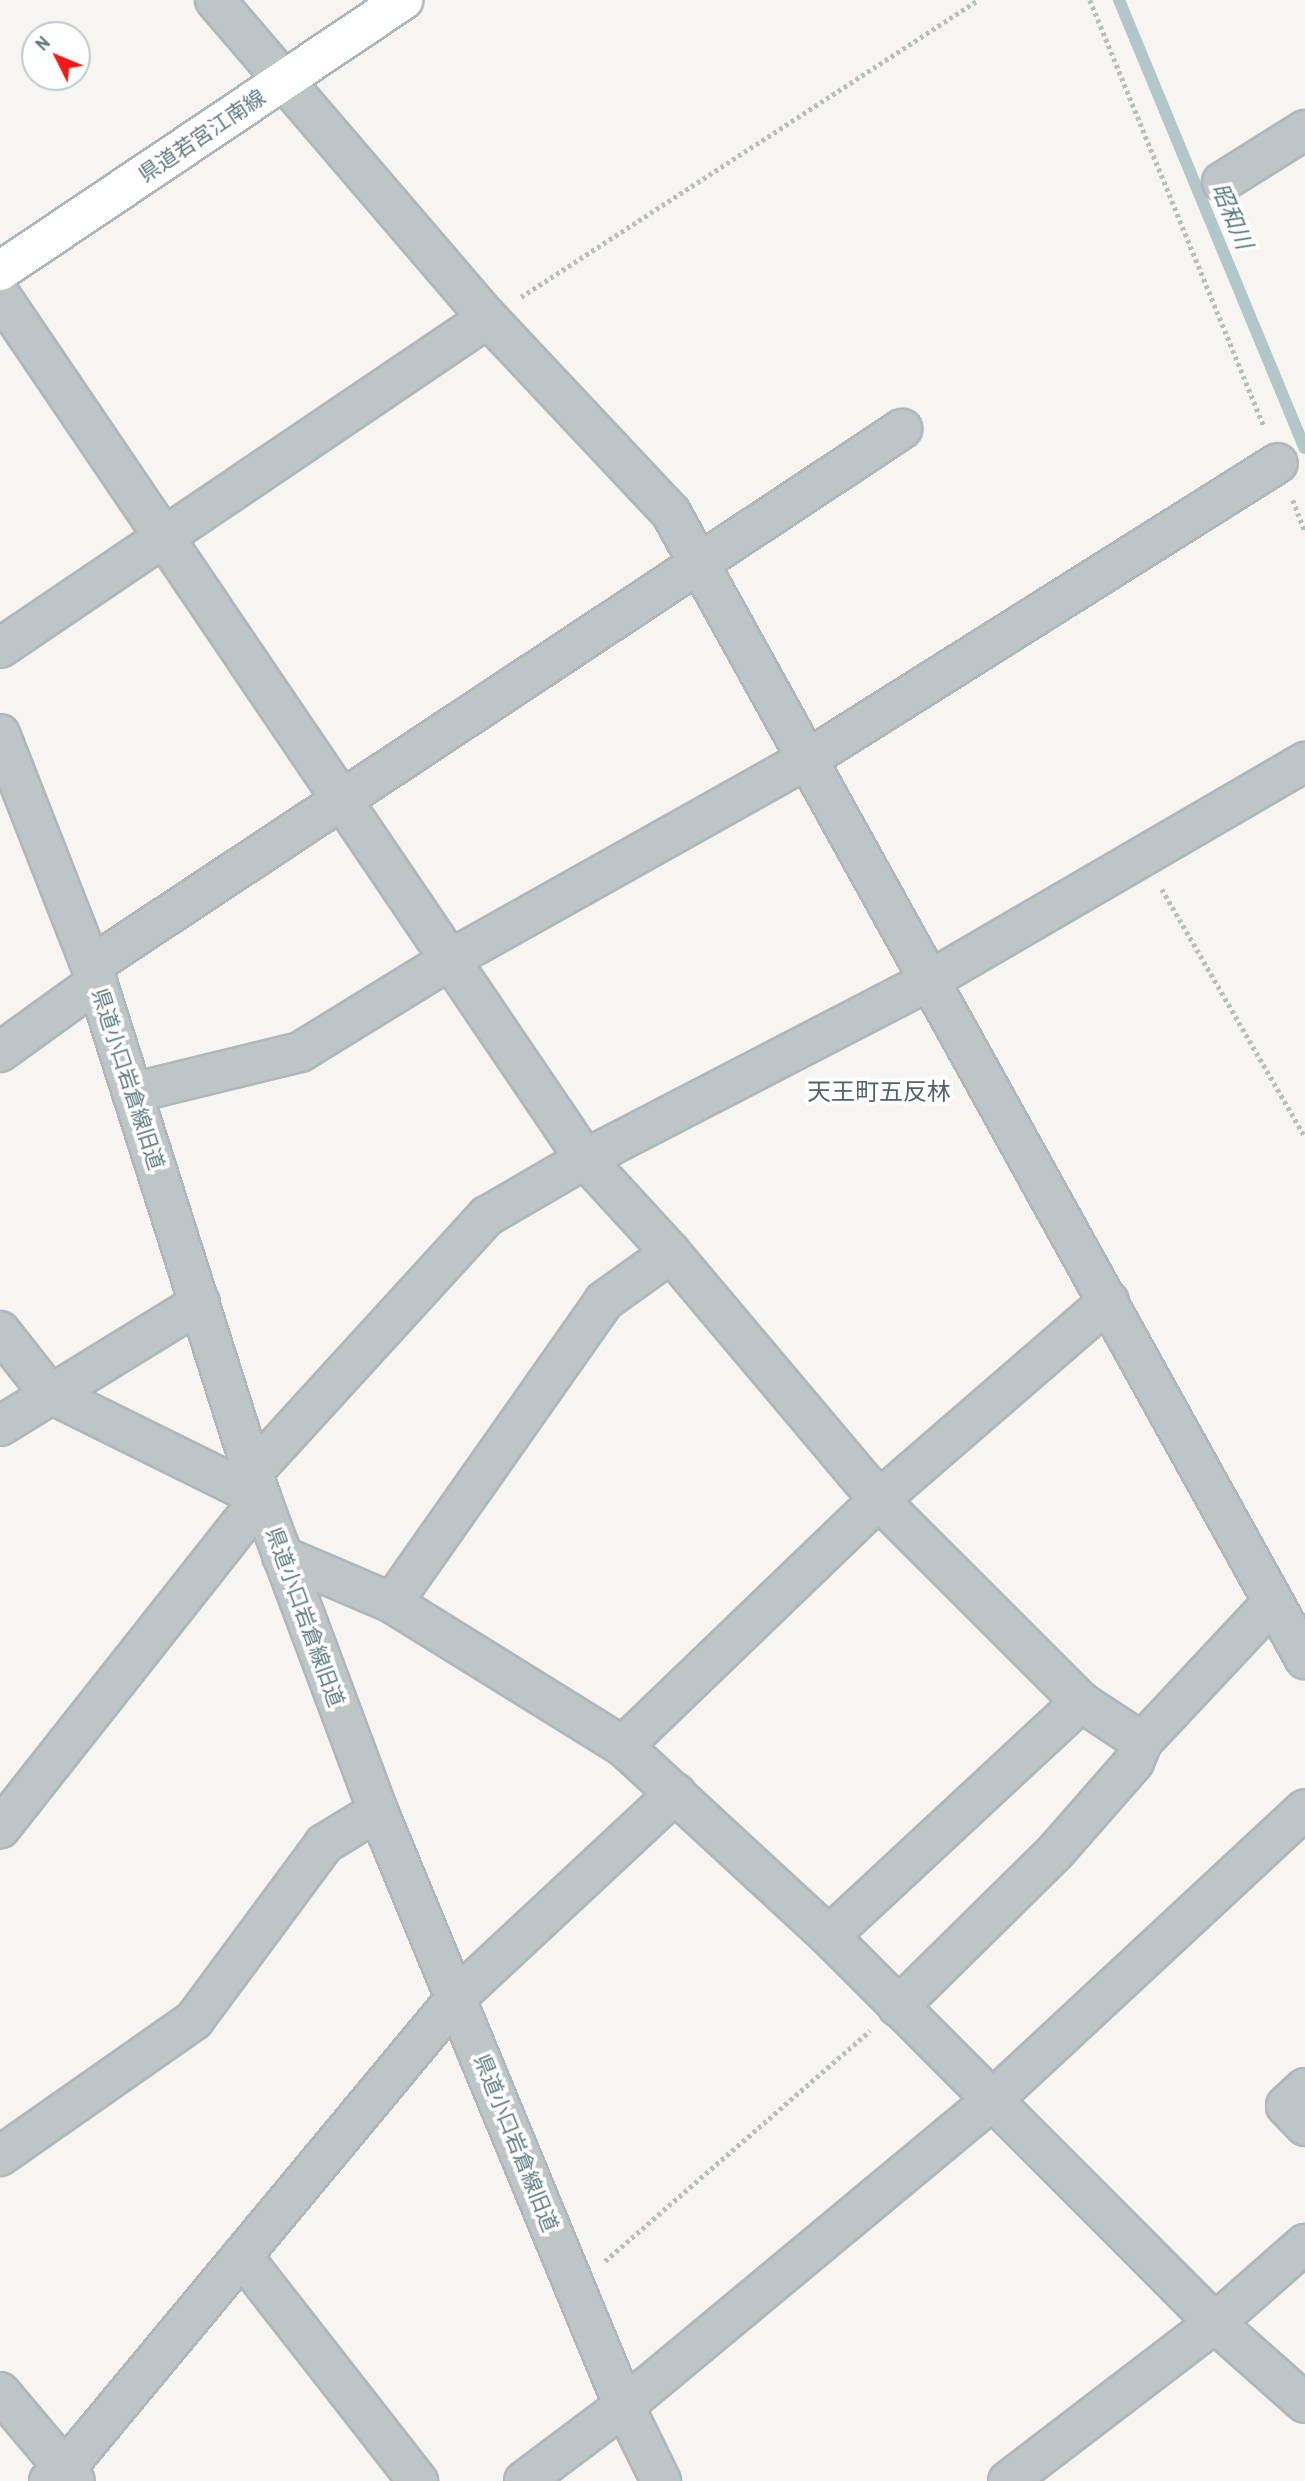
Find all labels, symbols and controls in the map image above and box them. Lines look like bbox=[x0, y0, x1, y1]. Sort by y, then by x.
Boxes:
north arrow bbox=[21, 21, 91, 91]
text: N bbox=[29, 30, 55, 56]
street label: 県道若宮江南線 bbox=[134, 84, 270, 188]
water label: 昭和川 bbox=[1206, 179, 1258, 253]
street label: 県道小口岩倉線旧道 bbox=[87, 985, 169, 1173]
district label: 天王町五反林 bbox=[807, 1078, 951, 1106]
street label: 県道小口岩倉線旧道 bbox=[261, 1524, 349, 1710]
street label: 県道小口岩倉線旧道 bbox=[469, 2051, 563, 2235]

